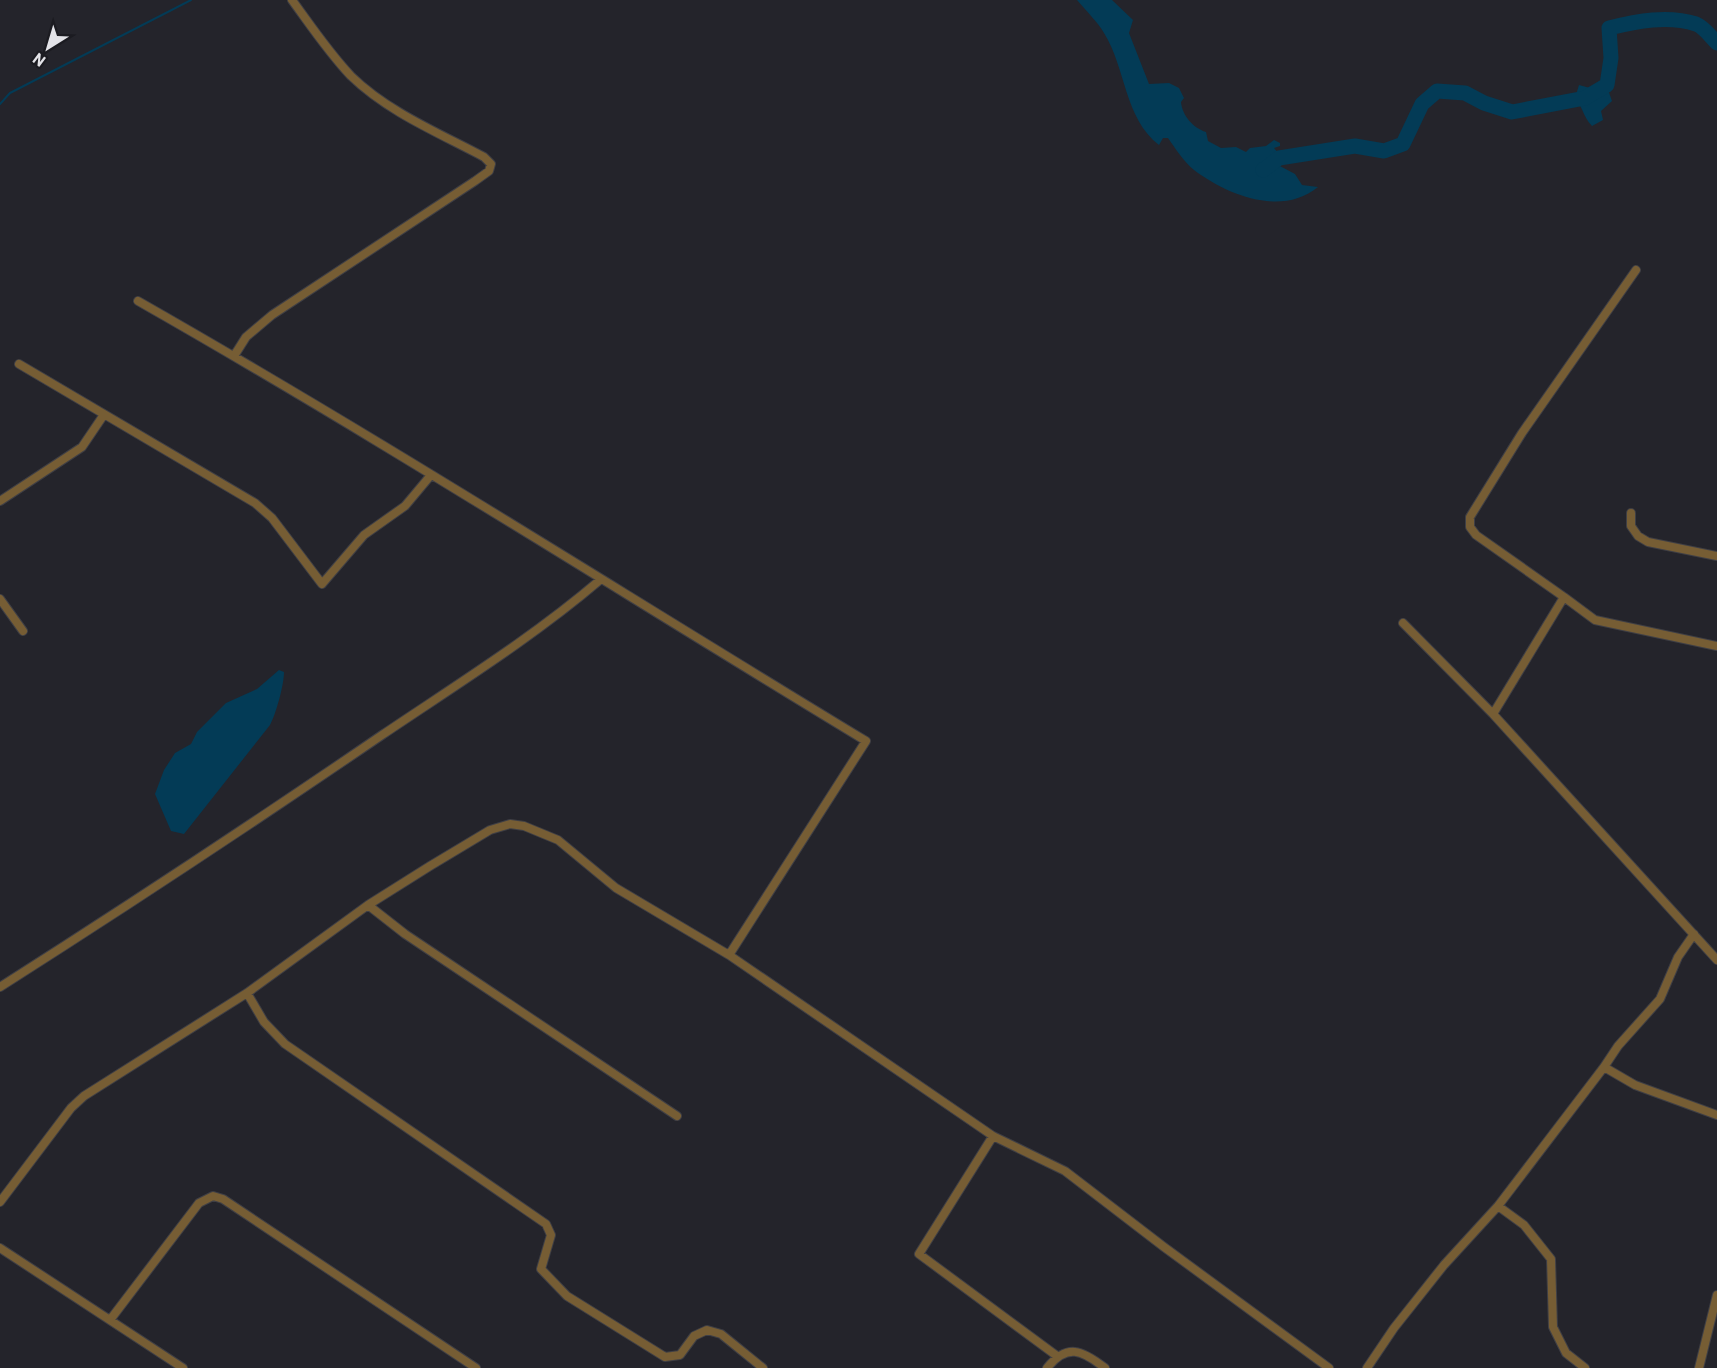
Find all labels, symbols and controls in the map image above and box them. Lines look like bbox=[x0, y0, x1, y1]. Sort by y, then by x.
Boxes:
north arrow bbox=[18, 18, 78, 78]
text: N bbox=[29, 50, 49, 71]

